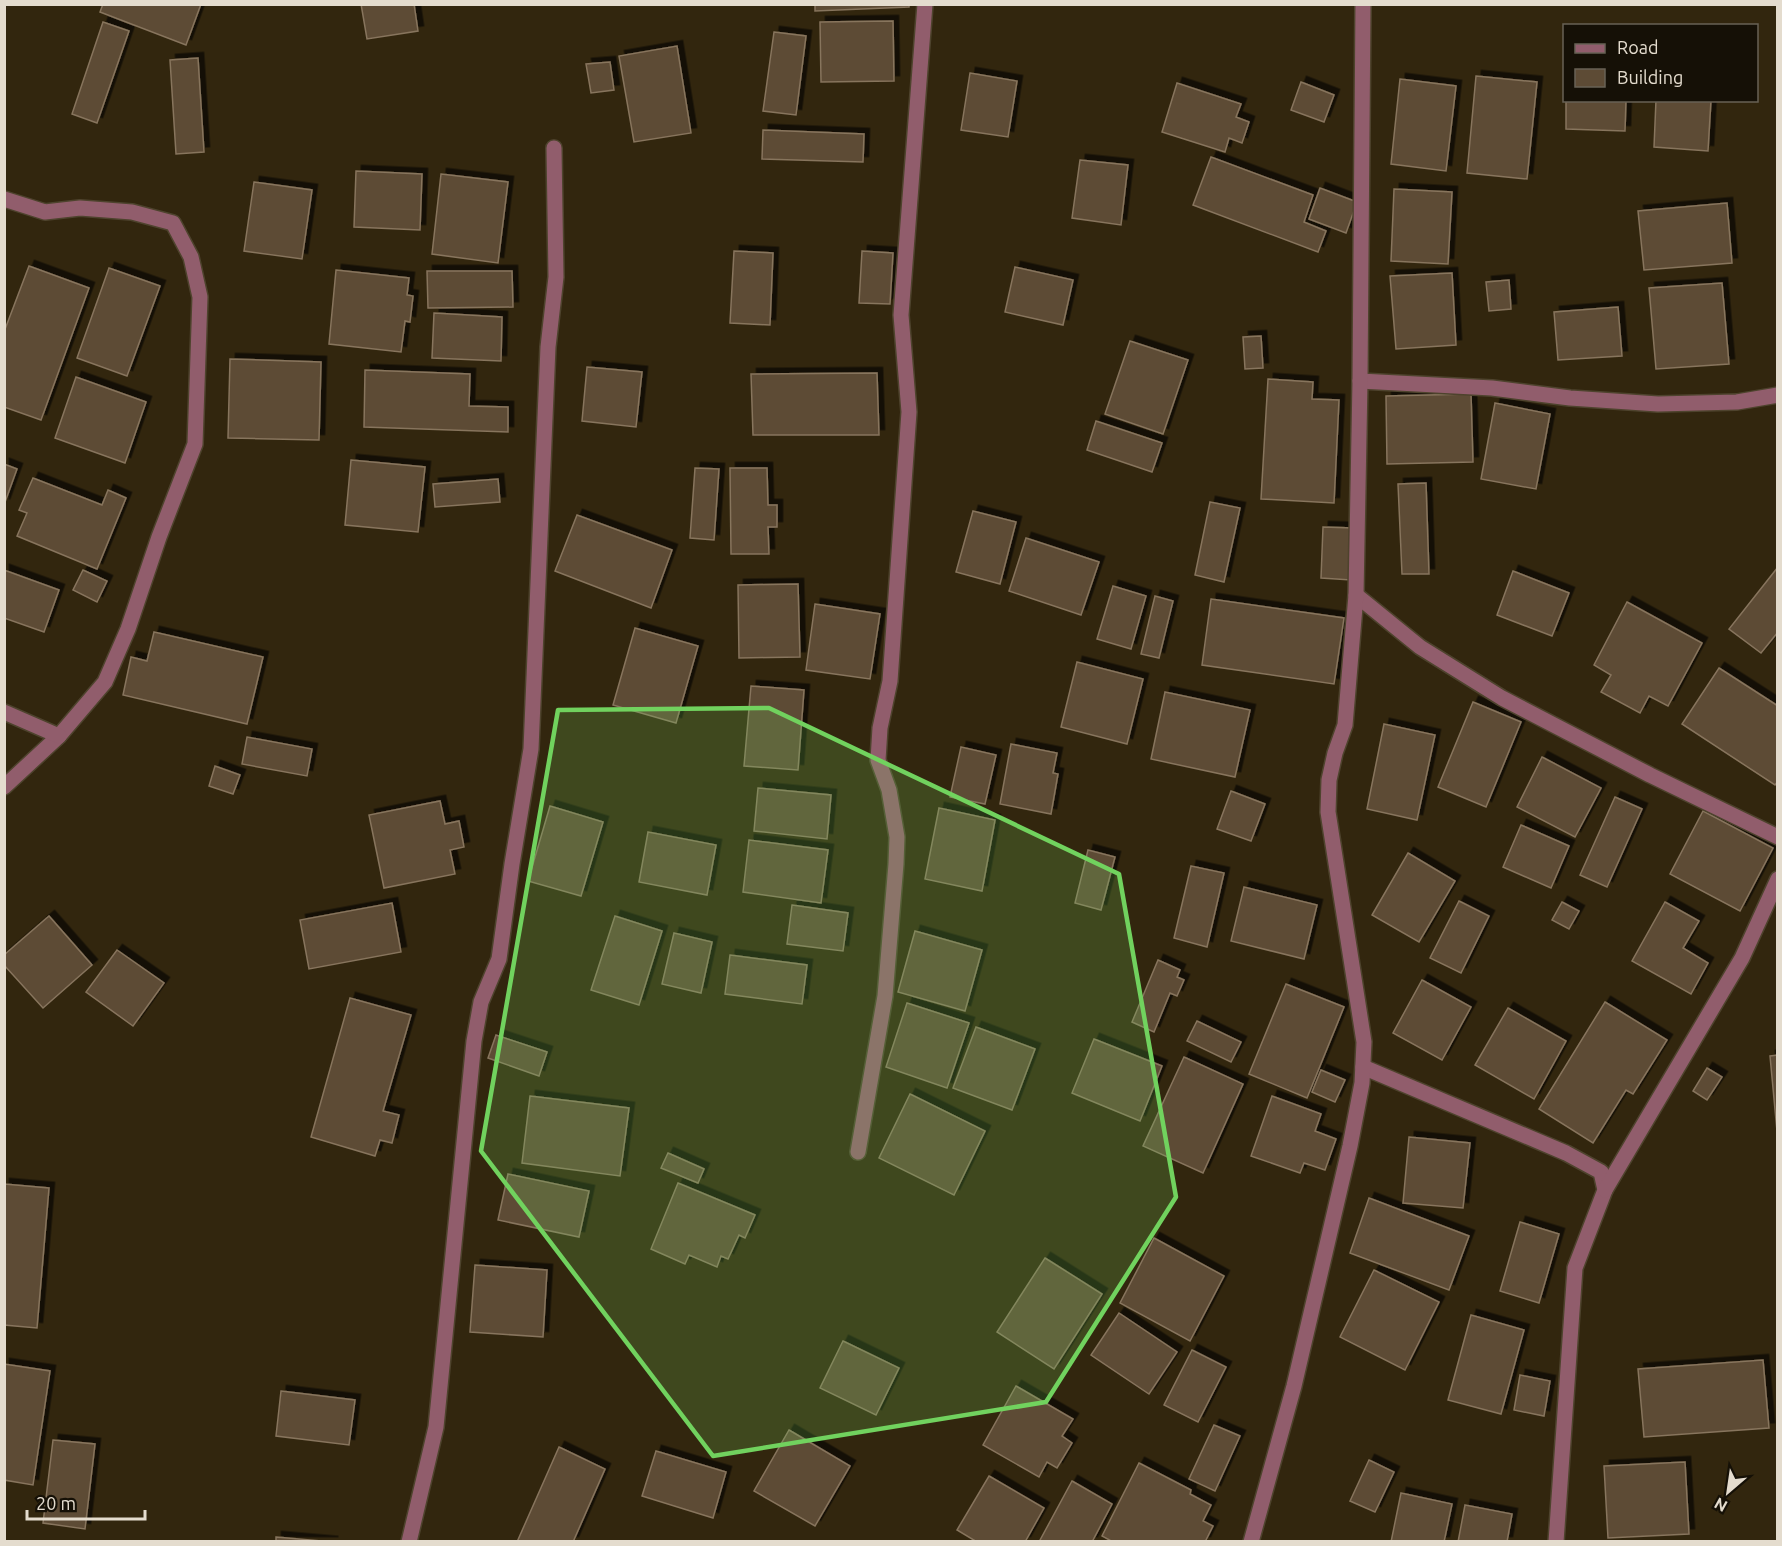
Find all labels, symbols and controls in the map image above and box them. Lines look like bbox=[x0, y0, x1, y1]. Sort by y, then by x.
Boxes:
legend bbox=[1563, 24, 1758, 102]
text: Road bbox=[1617, 37, 1659, 57]
text: Building bbox=[1617, 67, 1683, 87]
north arrow bbox=[1698, 1462, 1758, 1522]
scale bar bbox=[27, 1483, 146, 1521]
text: 20 m bbox=[36, 1493, 76, 1513]
text: N bbox=[1711, 1494, 1730, 1516]

